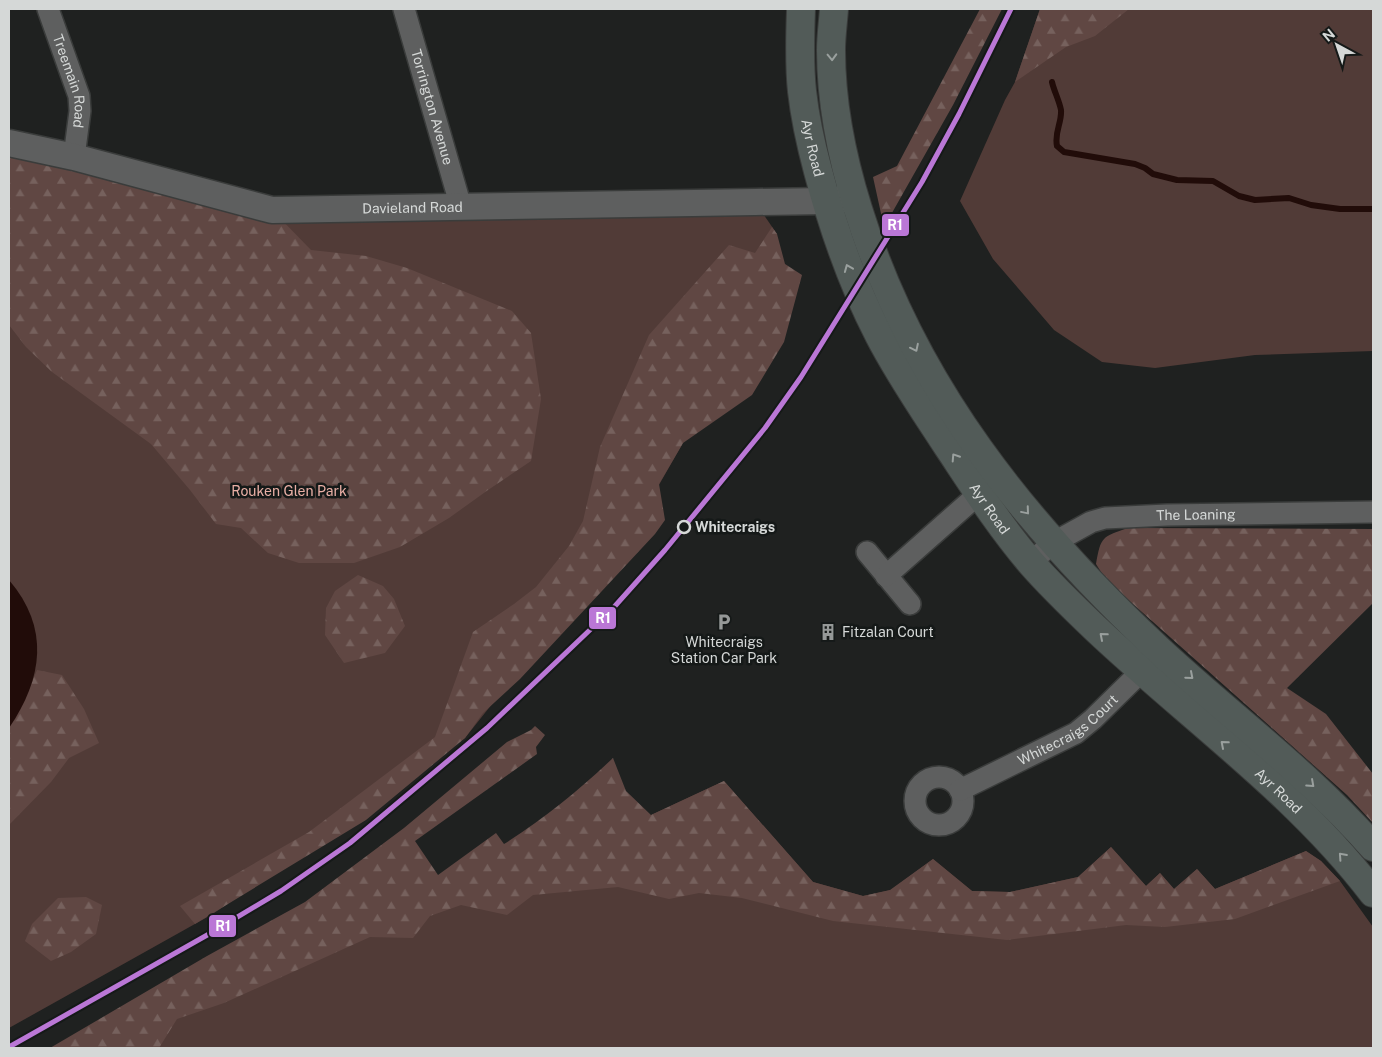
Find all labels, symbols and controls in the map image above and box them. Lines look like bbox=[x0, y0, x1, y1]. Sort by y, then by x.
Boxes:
north arrow bbox=[1312, 20, 1362, 70]
text: N bbox=[1319, 25, 1338, 45]
street label: Treemain Road bbox=[50, 32, 88, 129]
street label: Torrington Avenue bbox=[408, 47, 456, 167]
one-way arrow bbox=[826, 54, 837, 62]
street label: Ayr Road bbox=[798, 118, 827, 178]
street label: Davieland Road bbox=[362, 199, 463, 217]
line badge: R1 bbox=[881, 213, 910, 237]
text: R1 bbox=[887, 217, 903, 233]
one-way arrow bbox=[844, 264, 854, 272]
one-way arrow bbox=[909, 343, 920, 352]
one-way arrow bbox=[952, 453, 962, 462]
street label: Ayr Road bbox=[966, 480, 1013, 537]
park label: Rouken Glen Park bbox=[231, 483, 347, 499]
one-way arrow bbox=[1021, 506, 1030, 515]
street label: The Loaning bbox=[1156, 506, 1236, 524]
place label: Whitecraigs bbox=[695, 519, 775, 535]
marker: Whitecraigs bbox=[677, 520, 691, 534]
line badge: R1 bbox=[588, 606, 617, 630]
text: R1 bbox=[595, 610, 611, 626]
parking icon: Whitecraigs Station Car Park bbox=[714, 612, 734, 632]
building icon: Fitzalan Court bbox=[818, 622, 838, 642]
place label: Fitzalan Court bbox=[842, 624, 934, 640]
one-way arrow bbox=[1100, 632, 1109, 641]
place label: Whitecraigs Station Car Park bbox=[671, 634, 777, 666]
one-way arrow bbox=[1184, 671, 1193, 680]
street label: Whitecraigs Court bbox=[1015, 691, 1121, 768]
one-way arrow bbox=[1221, 740, 1230, 749]
street label: Ayr Road bbox=[1252, 765, 1305, 817]
one-way arrow bbox=[1306, 778, 1315, 787]
one-way arrow bbox=[1339, 852, 1348, 861]
line badge: R1 bbox=[208, 914, 237, 938]
text: R1 bbox=[215, 918, 231, 934]

